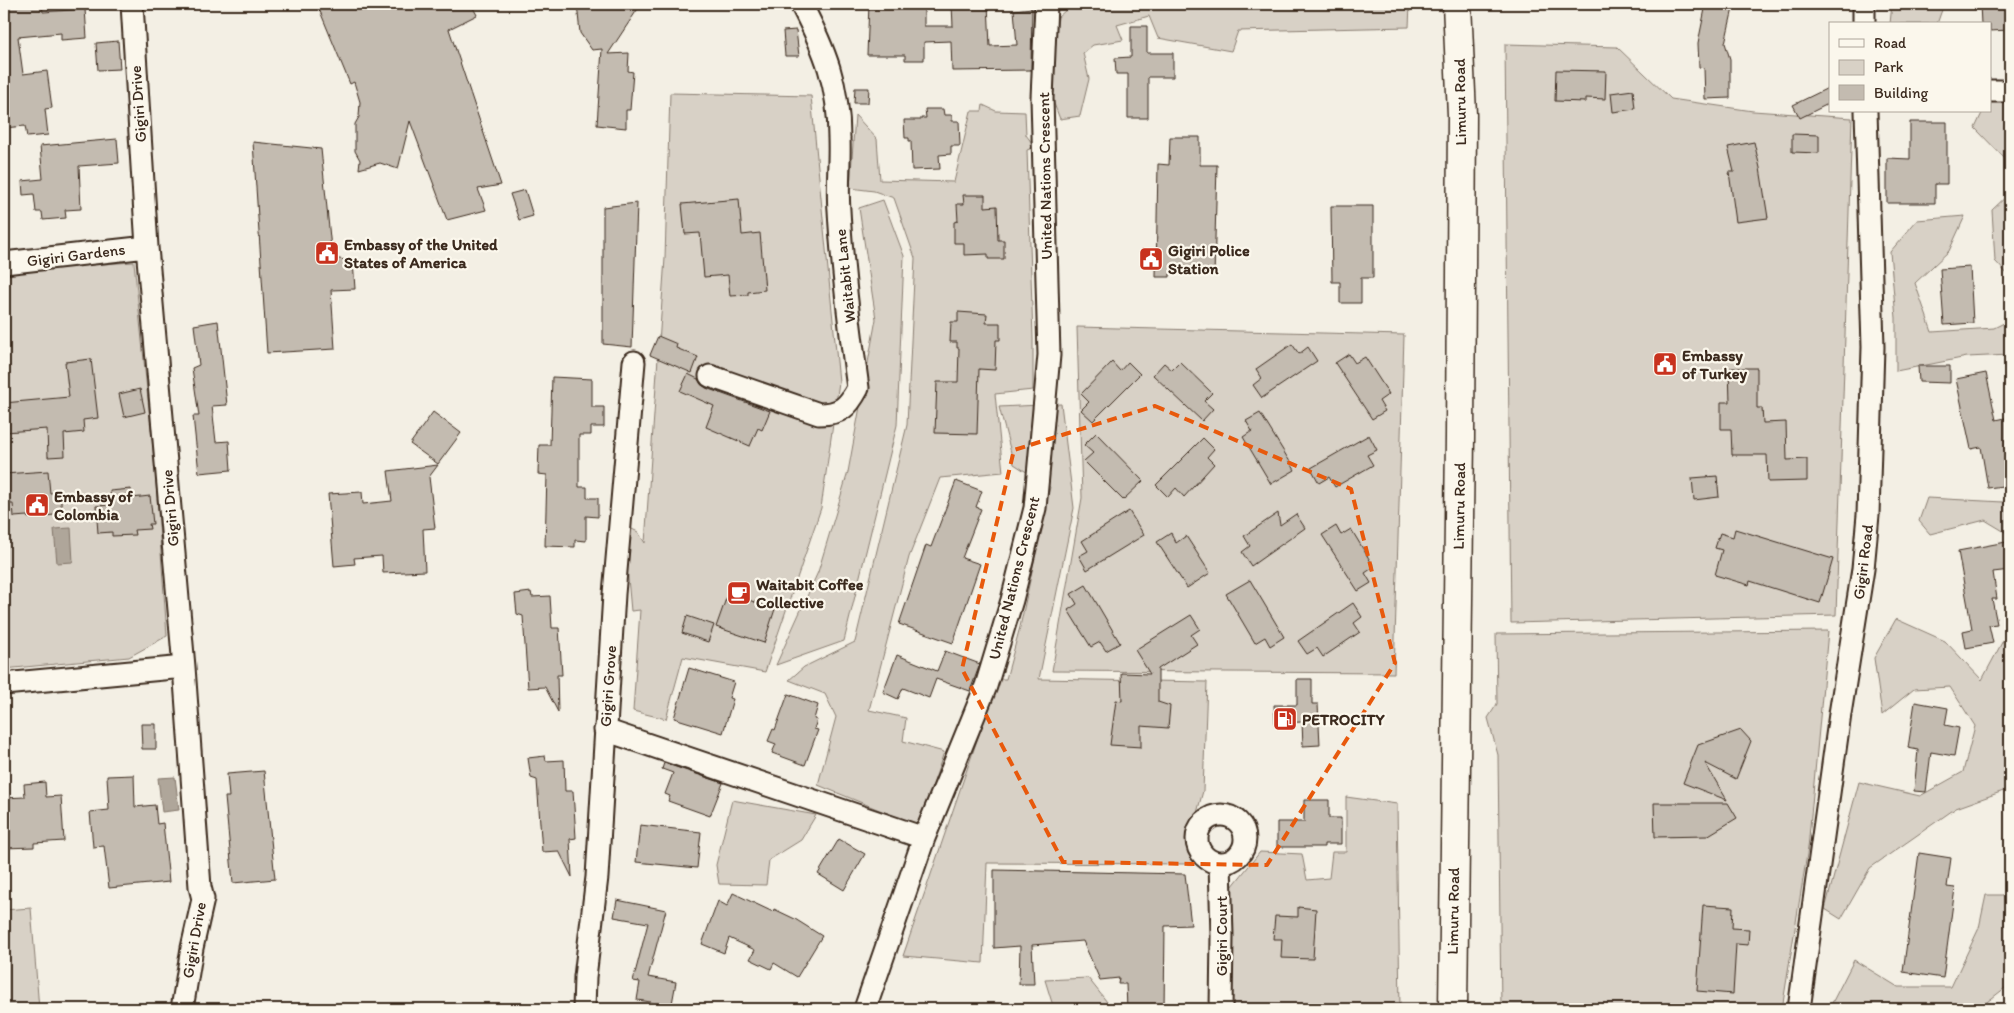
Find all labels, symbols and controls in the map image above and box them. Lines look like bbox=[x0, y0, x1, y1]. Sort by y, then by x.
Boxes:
legend bbox=[1829, 22, 1992, 112]
text: Road bbox=[1874, 34, 1907, 52]
street label: Limuru Road bbox=[1450, 58, 1470, 146]
text: Park bbox=[1874, 58, 1904, 76]
street label: Gigiri Drive bbox=[126, 65, 150, 143]
text: Building bbox=[1874, 84, 1928, 102]
street label: United Nations Crescent bbox=[1034, 92, 1056, 260]
street label: Waitabit Lane bbox=[831, 228, 859, 324]
place label: Embassy of the United States of America bbox=[344, 235, 498, 272]
street label: Gigiri Gardens bbox=[26, 240, 126, 270]
public building icon: Embassy of the United States of America bbox=[314, 240, 340, 266]
place label: Gigiri Police Station bbox=[1168, 241, 1250, 278]
public building icon: Gigiri Police Station bbox=[1138, 246, 1164, 272]
place label: Embassy of Turkey bbox=[1682, 346, 1748, 384]
public building icon: Embassy of Turkey bbox=[1652, 351, 1678, 377]
street label: Limuru Road bbox=[1449, 462, 1469, 550]
street label: Gigiri Drive bbox=[157, 469, 183, 547]
place label: Embassy of Colombia bbox=[54, 487, 133, 524]
public building icon: Embassy of Colombia bbox=[24, 492, 50, 518]
street label: United Nations Crescent bbox=[984, 494, 1044, 662]
street label: Gigiri Road bbox=[1849, 523, 1877, 601]
place label: Waitabit Coffee Collective bbox=[756, 575, 864, 612]
cafe icon: Waitabit Coffee Collective bbox=[726, 580, 752, 606]
street label: Gigiri Grove bbox=[596, 645, 620, 727]
fuel station icon: PETROCITY bbox=[1272, 706, 1298, 732]
place label: PETROCITY bbox=[1302, 710, 1386, 729]
street label: Limuru Road bbox=[1443, 867, 1463, 955]
street label: Gigiri Court bbox=[1212, 896, 1231, 976]
street label: Gigiri Drive bbox=[178, 900, 210, 980]

